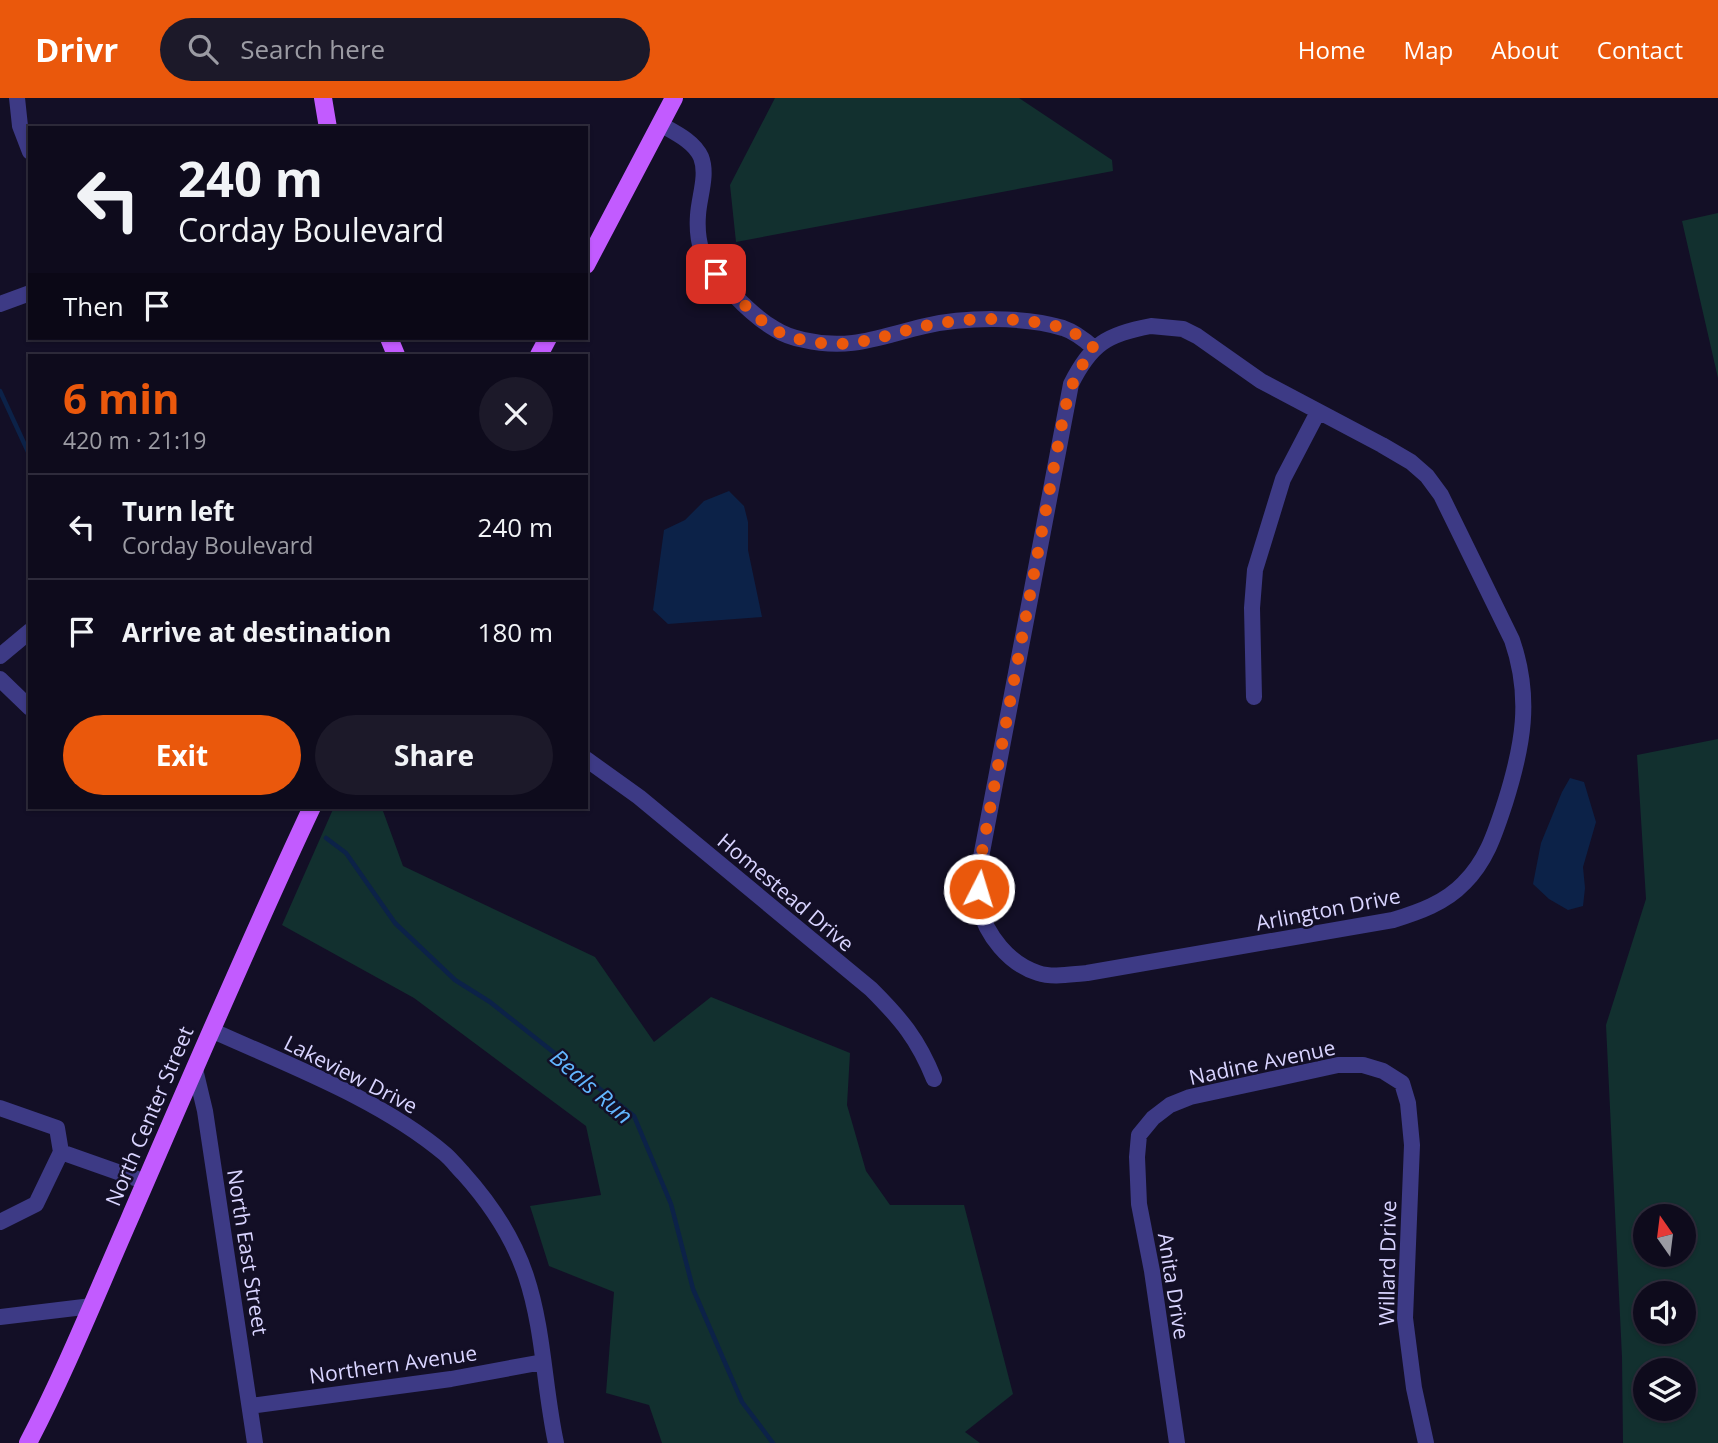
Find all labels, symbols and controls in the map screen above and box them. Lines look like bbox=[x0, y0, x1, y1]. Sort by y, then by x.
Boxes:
search box bbox=[160, 18, 650, 81]
text: Drivr bbox=[35, 27, 118, 72]
icon: search bbox=[184, 30, 222, 68]
text: Search here bbox=[240, 31, 385, 67]
text: Home bbox=[1298, 33, 1366, 66]
text: Map bbox=[1404, 33, 1453, 66]
text: About bbox=[1491, 33, 1559, 66]
text: Contact bbox=[1597, 33, 1683, 66]
text: 240 m bbox=[178, 145, 323, 211]
icon: left bbox=[63, 154, 154, 245]
text: Corday Boulevard bbox=[178, 208, 444, 251]
pin bbox=[686, 244, 746, 304]
icon: arrive bbox=[697, 255, 735, 293]
icon: arrive bbox=[138, 287, 176, 325]
text: Then bbox=[63, 288, 124, 324]
text: 6 min bbox=[63, 369, 180, 426]
button: close bbox=[479, 377, 553, 451]
text: 420 m · 21:19 bbox=[63, 424, 206, 456]
text: Turn left bbox=[122, 493, 234, 529]
icon: left bbox=[63, 508, 101, 546]
text: 240 m bbox=[478, 509, 553, 545]
text: Corday Boulevard bbox=[122, 529, 313, 561]
icon: arrive bbox=[63, 613, 101, 651]
text: Arrive at destination bbox=[122, 614, 391, 650]
text: 180 m bbox=[478, 614, 553, 650]
button: Exit bbox=[63, 715, 301, 795]
button: Share bbox=[315, 715, 553, 795]
street label: Homestead Drive bbox=[712, 827, 860, 957]
position arrow bbox=[942, 852, 1016, 926]
street label: Arlington Drive bbox=[1253, 881, 1403, 937]
street label: North Center Street bbox=[98, 1022, 200, 1210]
street label: Lakeview Drive bbox=[280, 1028, 422, 1120]
street label: Nadine Avenue bbox=[1186, 1033, 1338, 1091]
water label: Beals Run bbox=[544, 1041, 640, 1131]
street label: North East Street bbox=[221, 1167, 275, 1337]
street label: Willard Drive bbox=[1372, 1200, 1402, 1326]
north arrow bbox=[1633, 1204, 1696, 1267]
map controls bbox=[1633, 1204, 1696, 1421]
street label: Anita Drive bbox=[1152, 1231, 1196, 1341]
button: sound bbox=[1633, 1281, 1696, 1344]
street label: Northern Avenue bbox=[307, 1338, 479, 1390]
button: layers bbox=[1633, 1358, 1696, 1421]

